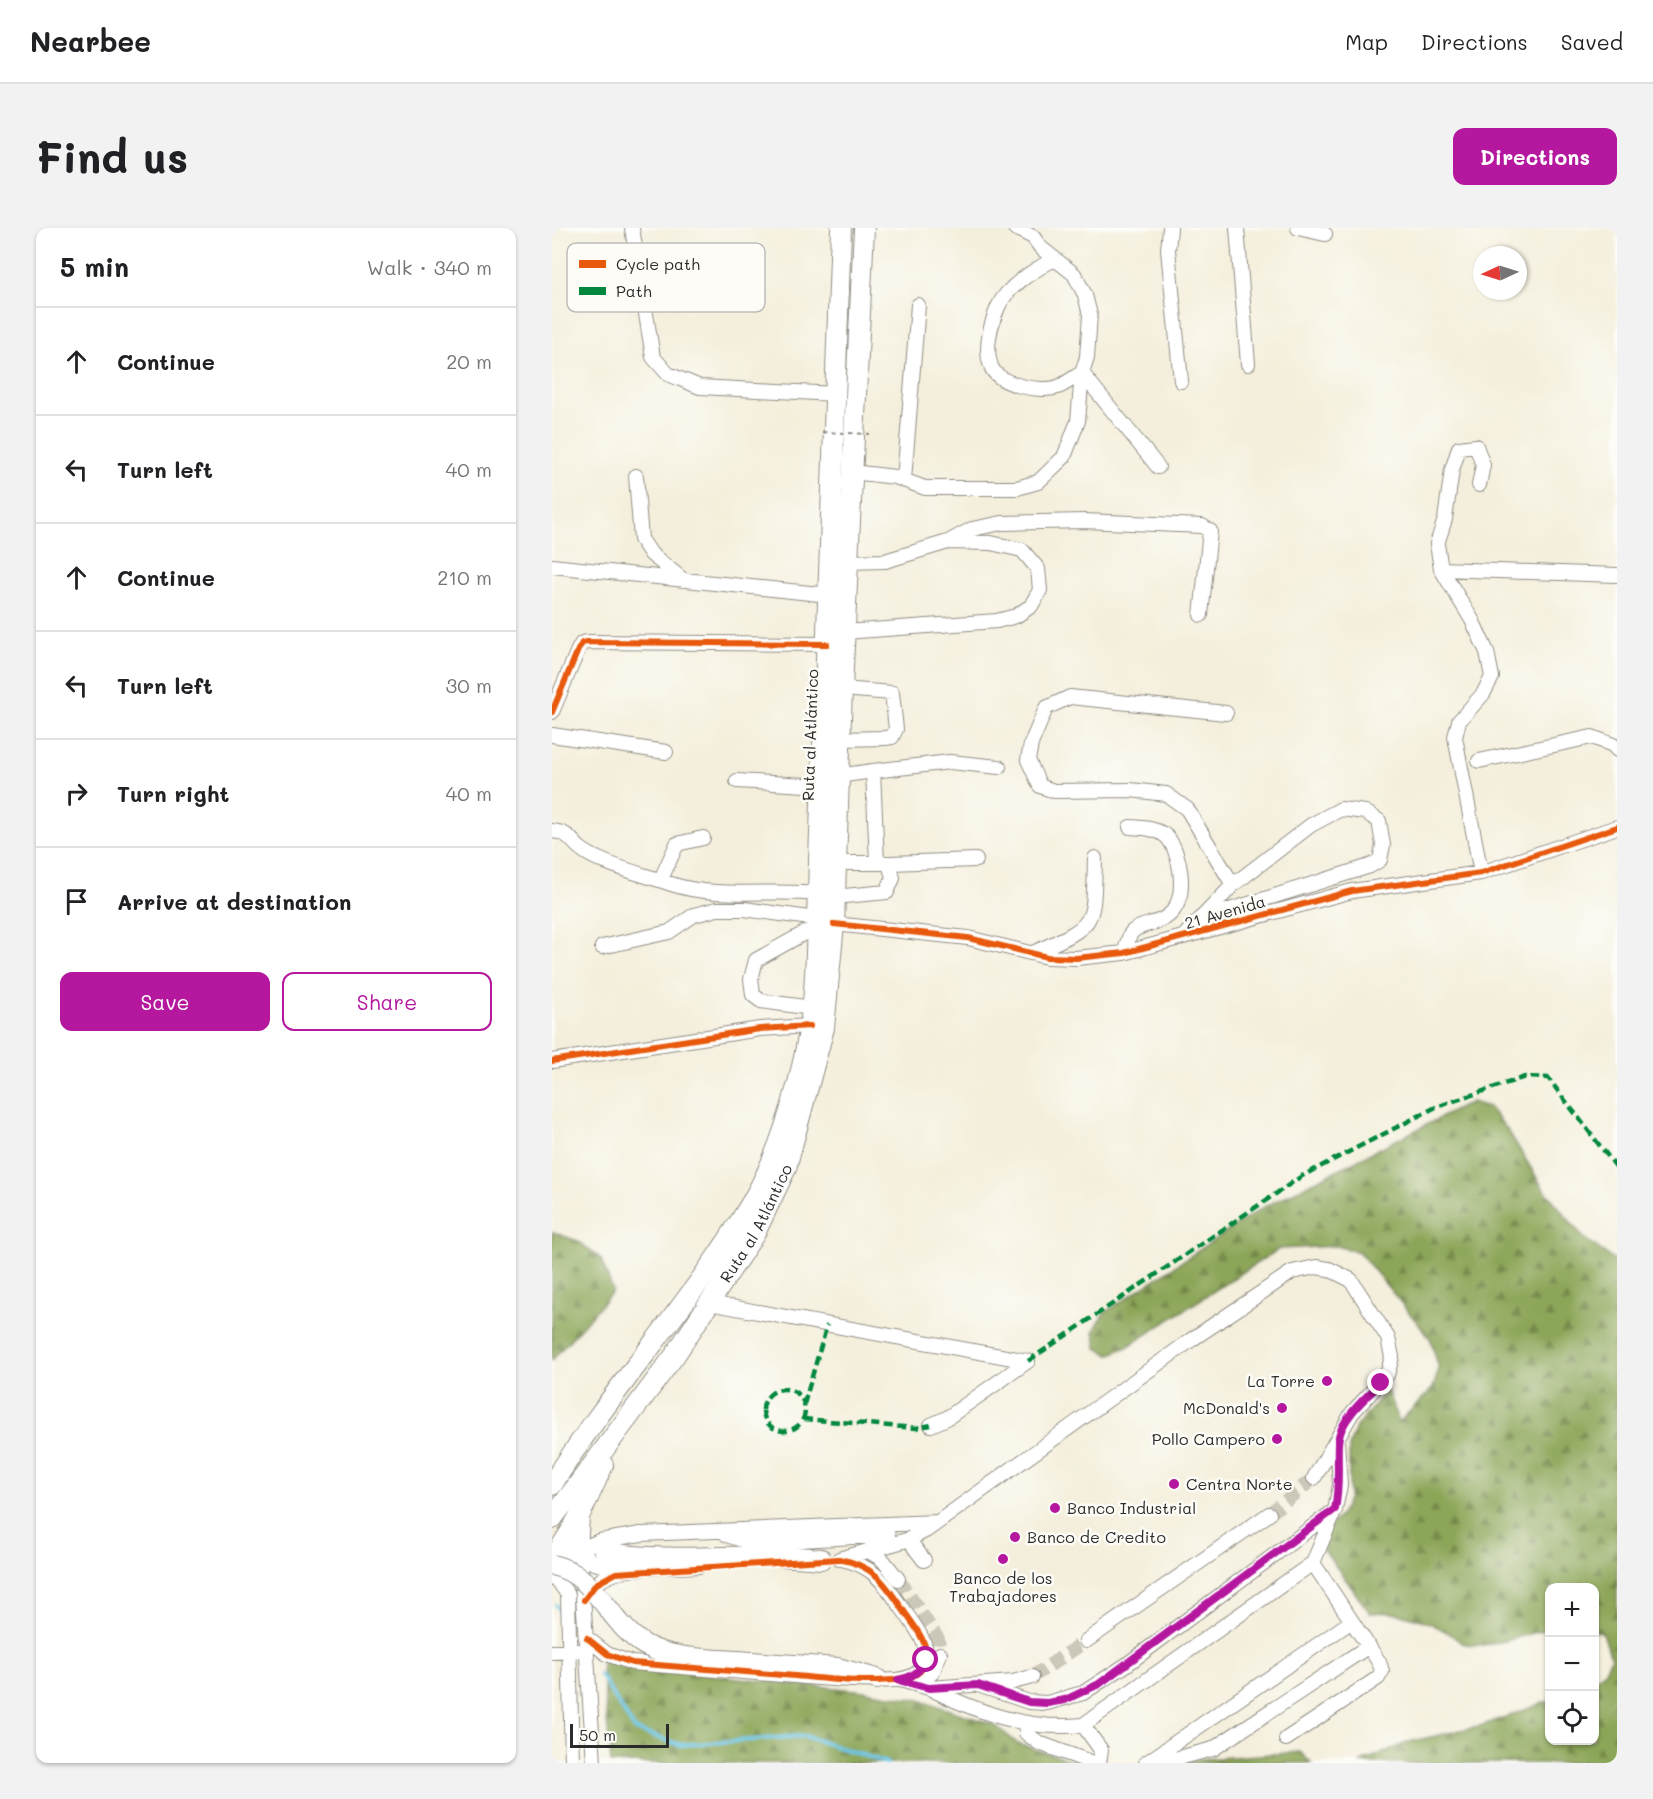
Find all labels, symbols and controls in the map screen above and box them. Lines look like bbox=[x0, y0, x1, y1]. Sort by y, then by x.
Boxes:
text: Nearbee bbox=[30, 23, 151, 59]
text: Map bbox=[1345, 28, 1388, 55]
text: Directions bbox=[1421, 28, 1528, 55]
text: Saved bbox=[1561, 28, 1623, 55]
button: Directions bbox=[1453, 128, 1617, 185]
text: Find us bbox=[36, 129, 188, 184]
legend bbox=[567, 243, 765, 312]
north arrow bbox=[1473, 246, 1527, 300]
text: 5 min bbox=[60, 250, 129, 284]
text: Cycle path bbox=[616, 253, 700, 274]
text: Walk · 340 m bbox=[367, 254, 492, 280]
text: Path bbox=[616, 280, 652, 301]
icon: ahead bbox=[60, 345, 93, 378]
text: Continue bbox=[117, 347, 215, 376]
text: 20 m bbox=[446, 348, 492, 374]
icon: left bbox=[60, 453, 93, 486]
text: Turn left bbox=[117, 455, 213, 484]
text: 40 m bbox=[446, 456, 492, 482]
icon: ahead bbox=[60, 561, 93, 594]
text: Continue bbox=[117, 563, 215, 592]
text: 210 m bbox=[437, 564, 492, 590]
icon: left bbox=[60, 669, 93, 702]
street label: Ruta al Atlántico bbox=[797, 669, 822, 801]
text: Turn left bbox=[117, 671, 213, 700]
text: 30 m bbox=[446, 672, 492, 698]
icon: right bbox=[60, 777, 93, 810]
text: Turn right bbox=[117, 779, 229, 808]
text: 40 m bbox=[446, 780, 492, 806]
icon: arrive bbox=[60, 885, 93, 918]
text: Arrive at destination bbox=[117, 887, 352, 916]
street label: 21 Avenida bbox=[1182, 890, 1268, 933]
button: Save bbox=[60, 972, 270, 1031]
button: Share bbox=[282, 972, 492, 1031]
street label: Ruta al Atlántico bbox=[715, 1160, 796, 1286]
route end bbox=[1367, 1369, 1393, 1395]
place label: La Torre bbox=[1247, 1370, 1315, 1391]
marker: La Torre bbox=[1320, 1374, 1334, 1388]
place label: McDonald's bbox=[1183, 1397, 1270, 1418]
marker: McDonald's bbox=[1275, 1401, 1289, 1415]
place label: Pollo Campero bbox=[1152, 1428, 1265, 1449]
marker: Pollo Campero bbox=[1270, 1432, 1284, 1446]
place label: Centra Norte bbox=[1186, 1473, 1293, 1494]
marker: Centra Norte bbox=[1167, 1477, 1181, 1491]
place label: Banco Industrial bbox=[1067, 1497, 1196, 1518]
marker: Banco Industrial bbox=[1048, 1501, 1062, 1515]
place label: Banco de Credito bbox=[1027, 1526, 1166, 1547]
marker: Banco de Credito bbox=[1008, 1530, 1022, 1544]
marker: Banco de los Trabajadores bbox=[996, 1552, 1010, 1566]
place label: Banco de los Trabajadores bbox=[949, 1567, 1057, 1606]
map controls bbox=[1545, 1583, 1599, 1745]
button: + bbox=[1545, 1583, 1599, 1637]
button: − bbox=[1545, 1637, 1599, 1691]
route start bbox=[912, 1646, 938, 1672]
button: locate bbox=[1545, 1691, 1599, 1745]
scale bar bbox=[570, 1721, 669, 1748]
text: 50 m bbox=[579, 1724, 616, 1745]

